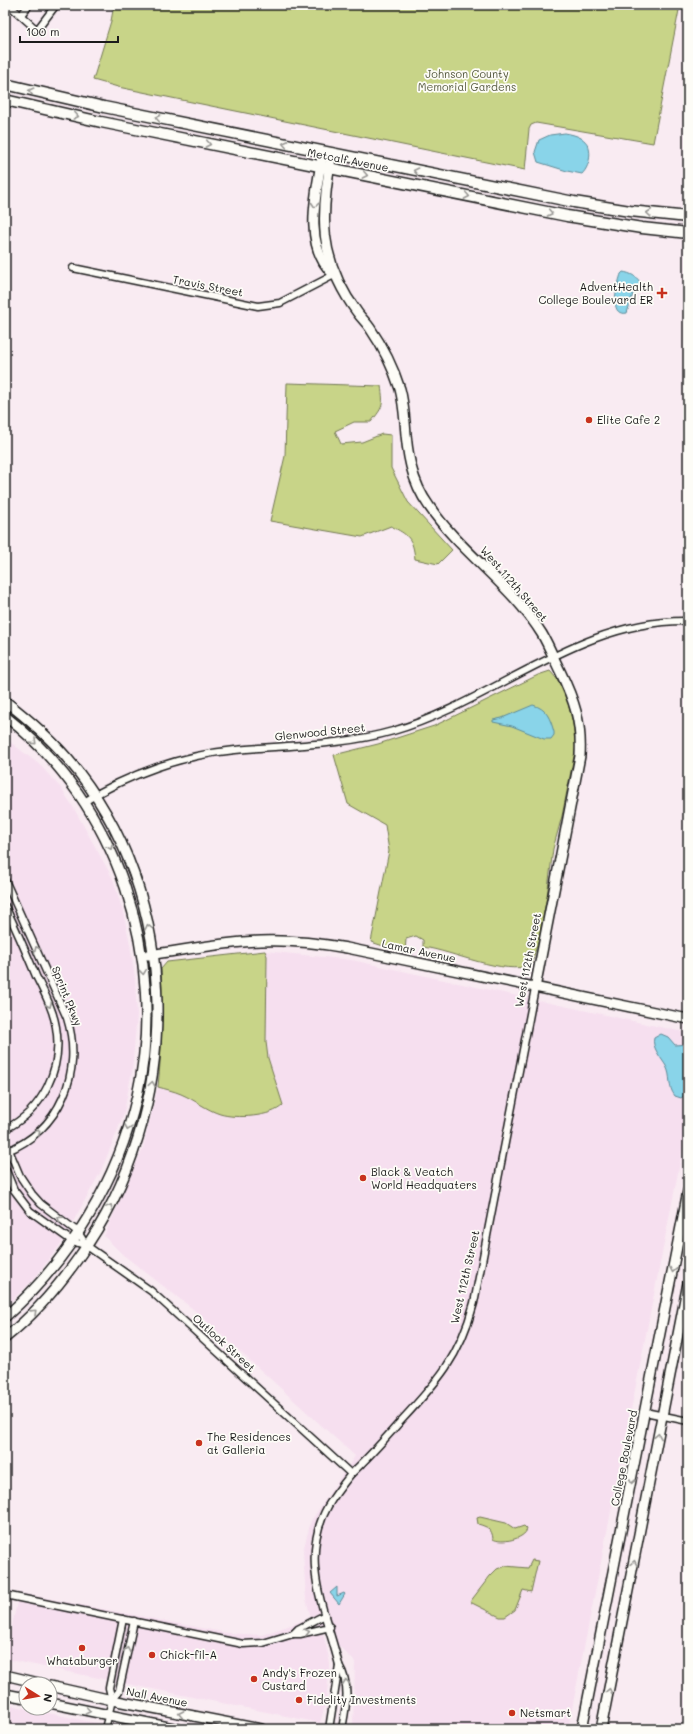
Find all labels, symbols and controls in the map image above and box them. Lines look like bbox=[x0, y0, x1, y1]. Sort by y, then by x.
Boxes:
scale bar bbox=[20, 18, 118, 44]
text: 100 m bbox=[26, 23, 60, 39]
park label: Johnson County Memorial Gardens bbox=[418, 66, 516, 94]
one-way arrow bbox=[27, 87, 34, 95]
one-way arrow bbox=[73, 112, 79, 120]
one-way arrow bbox=[154, 114, 161, 123]
one-way arrow bbox=[205, 139, 211, 147]
one-way arrow bbox=[282, 140, 288, 148]
street label: Metcalf Avenue bbox=[306, 144, 390, 175]
one-way arrow bbox=[413, 167, 420, 175]
one-way arrow bbox=[362, 171, 368, 179]
one-way arrow bbox=[463, 191, 470, 199]
one-way arrow bbox=[310, 202, 319, 208]
one-way arrow bbox=[547, 208, 554, 217]
one-way arrow bbox=[646, 209, 652, 218]
street label: Travis Street bbox=[172, 271, 245, 300]
place label: AdventHealth College Boulevard ER bbox=[539, 279, 653, 307]
marker: AdventHealth College Boulevard ER bbox=[656, 287, 668, 299]
place label: Elite Cafe 2 bbox=[597, 412, 660, 427]
marker: Elite Cafe 2 bbox=[584, 415, 594, 425]
street label: West 112th Street bbox=[477, 543, 552, 625]
street label: Glenwood Street bbox=[274, 719, 366, 744]
one-way arrow bbox=[29, 737, 37, 745]
one-way arrow bbox=[105, 843, 113, 850]
street label: West 112th Street bbox=[511, 911, 544, 1008]
one-way arrow bbox=[145, 924, 153, 930]
street label: Lamar Avenue bbox=[381, 935, 458, 966]
one-way arrow bbox=[34, 946, 42, 953]
street label: Sprint Pkwy bbox=[49, 964, 86, 1028]
one-way arrow bbox=[139, 969, 148, 975]
one-way arrow bbox=[45, 1002, 53, 1009]
one-way arrow bbox=[147, 1081, 155, 1087]
one-way arrow bbox=[124, 1124, 133, 1131]
one-way arrow bbox=[33, 1129, 41, 1136]
place label: Black & Veatch World Headquaters bbox=[371, 1164, 477, 1192]
marker: Black & Veatch World Headquaters bbox=[358, 1173, 368, 1183]
one-way arrow bbox=[105, 1204, 113, 1211]
one-way arrow bbox=[57, 1216, 64, 1224]
street label: West 112th Street bbox=[446, 1228, 483, 1325]
one-way arrow bbox=[669, 1267, 677, 1274]
one-way arrow bbox=[29, 1309, 37, 1317]
street label: Outlook Street bbox=[190, 1310, 259, 1375]
street label: College Boulevard bbox=[607, 1409, 640, 1507]
place label: The Residences at Galleria bbox=[207, 1429, 291, 1457]
one-way arrow bbox=[654, 1432, 662, 1439]
marker: The Residences at Galleria bbox=[194, 1438, 204, 1448]
one-way arrow bbox=[628, 1477, 636, 1484]
one-way arrow bbox=[629, 1560, 637, 1566]
one-way arrow bbox=[304, 1629, 310, 1637]
marker: Whataburger bbox=[77, 1643, 87, 1653]
one-way arrow bbox=[123, 1647, 131, 1654]
place label: Chick-fil-A bbox=[160, 1647, 217, 1662]
marker: Chick-fil-A bbox=[147, 1650, 157, 1660]
place label: Whataburger bbox=[46, 1653, 118, 1668]
place label: Andy's Frozen Custard bbox=[262, 1665, 337, 1693]
marker: Andy's Frozen Custard bbox=[249, 1674, 259, 1684]
north arrow bbox=[18, 1676, 58, 1716]
one-way arrow bbox=[341, 1679, 350, 1685]
street label: Nall Avenue bbox=[125, 1683, 189, 1710]
one-way arrow bbox=[604, 1688, 612, 1694]
text: N bbox=[40, 1692, 56, 1704]
place label: Fidelity Investments bbox=[307, 1692, 416, 1707]
marker: Fidelity Investments bbox=[294, 1695, 304, 1705]
place label: Netsmart bbox=[520, 1705, 571, 1720]
one-way arrow bbox=[85, 1706, 91, 1715]
marker: Netsmart bbox=[507, 1708, 517, 1718]
one-way arrow bbox=[178, 1710, 184, 1718]

